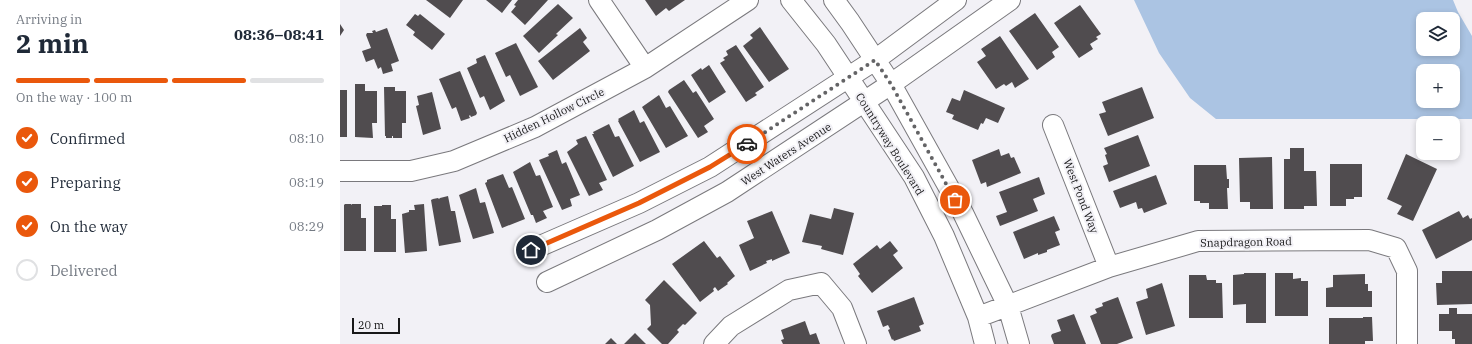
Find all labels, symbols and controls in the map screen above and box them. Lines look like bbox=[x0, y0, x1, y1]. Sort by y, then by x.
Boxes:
text: Arriving in bbox=[16, 11, 82, 28]
map controls bbox=[1416, 12, 1460, 160]
button: layers bbox=[1416, 12, 1460, 56]
text: 08:36–08:41 bbox=[234, 25, 324, 44]
text: 2 min bbox=[16, 26, 89, 60]
button: + bbox=[1416, 64, 1460, 108]
street label: Hidden Hollow Circle bbox=[501, 85, 607, 145]
text: On the way · 100 m bbox=[16, 89, 132, 106]
street label: Countryway Boulevard bbox=[853, 90, 927, 198]
button: − bbox=[1416, 116, 1460, 160]
street label: West Waters Avenue bbox=[738, 120, 834, 188]
courier bbox=[727, 124, 767, 164]
icon: check bbox=[16, 127, 38, 149]
text: Confirmed bbox=[50, 129, 125, 148]
text: 08:10 bbox=[289, 130, 324, 147]
icon: car bbox=[736, 133, 758, 155]
street label: West Pond Way bbox=[1060, 157, 1102, 235]
icon: check bbox=[16, 171, 38, 193]
text: Preparing bbox=[50, 173, 121, 192]
text: 08:19 bbox=[289, 174, 324, 191]
pin bbox=[938, 183, 972, 217]
icon: bag bbox=[944, 189, 966, 211]
icon: check bbox=[16, 215, 38, 237]
text: On the way bbox=[50, 217, 128, 236]
text: 08:29 bbox=[289, 218, 324, 235]
pin bbox=[514, 233, 548, 267]
street label: Snapdragon Road bbox=[1200, 234, 1292, 250]
icon: home bbox=[520, 239, 542, 261]
text: Delivered bbox=[50, 261, 118, 280]
scale bar bbox=[352, 316, 400, 335]
text: 20 m bbox=[358, 318, 384, 332]

